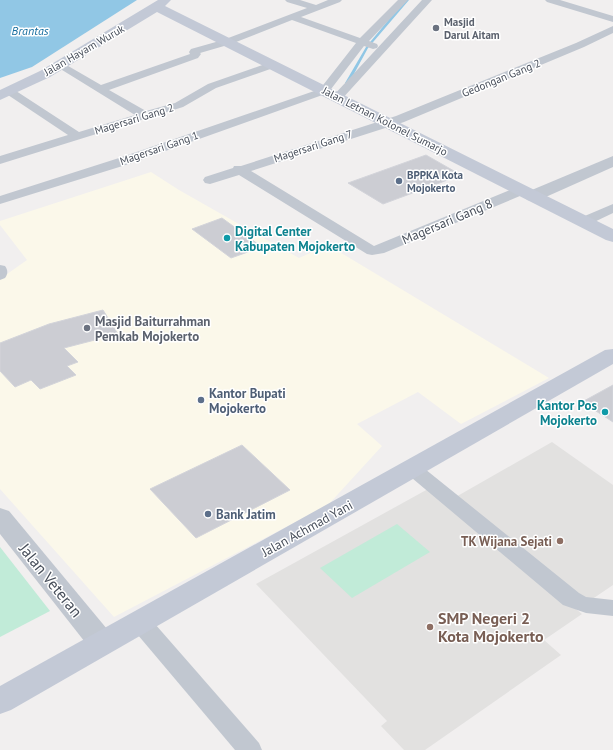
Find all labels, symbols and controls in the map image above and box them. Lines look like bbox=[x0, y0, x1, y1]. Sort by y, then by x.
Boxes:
place label: Masjid Darul Aitam bbox=[444, 15, 500, 42]
street label: Jalan Hayam Wuruk bbox=[40, 21, 127, 79]
water label: Brantas bbox=[11, 23, 49, 38]
marker: Masjid Darul Aitam bbox=[431, 23, 441, 33]
street label: Gedongan Gang 2 bbox=[460, 56, 542, 100]
street label: Jalan Letnan Kolonel Sumarjo bbox=[319, 83, 450, 159]
street label: Magersari Gang 2 bbox=[93, 100, 175, 138]
street label: Magersari Gang 7 bbox=[272, 127, 354, 165]
street label: Magersari Gang 1 bbox=[118, 128, 200, 168]
place label: BPPKA Kota Mojokerto bbox=[407, 168, 463, 195]
marker: BPPKA Kota Mojokerto bbox=[394, 176, 404, 186]
street label: Magersari Gang 8 bbox=[399, 195, 495, 248]
place label: Digital Center Kabupaten Mojokerto bbox=[235, 223, 355, 255]
marker: Digital Center Kabupaten Mojokerto bbox=[222, 233, 232, 243]
place label: Masjid Baiturrahman Pemkab Mojokerto bbox=[95, 313, 210, 345]
marker: Masjid Baiturrahman Pemkab Mojokerto bbox=[82, 323, 92, 333]
place label: Kantor Bupati Mojokerto bbox=[209, 385, 286, 417]
marker: Kantor Bupati Mojokerto bbox=[196, 395, 206, 405]
place label: Kantor Pos Mojokerto bbox=[537, 397, 598, 429]
marker: Kantor Pos Mojokerto bbox=[600, 407, 610, 417]
street label: Jalan Achmad Yani bbox=[258, 496, 356, 561]
place label: Bank Jatim bbox=[216, 506, 276, 523]
marker: Bank Jatim bbox=[203, 509, 213, 519]
place label: TK Wijana Sejati bbox=[461, 533, 552, 550]
marker: TK Wijana Sejati bbox=[555, 536, 565, 546]
street label: Jalan Veteran bbox=[14, 538, 87, 621]
place label: SMP Negeri 2 Kota Mojokerto bbox=[438, 608, 544, 646]
marker: SMP Negeri 2 Kota Mojokerto bbox=[425, 622, 435, 632]

